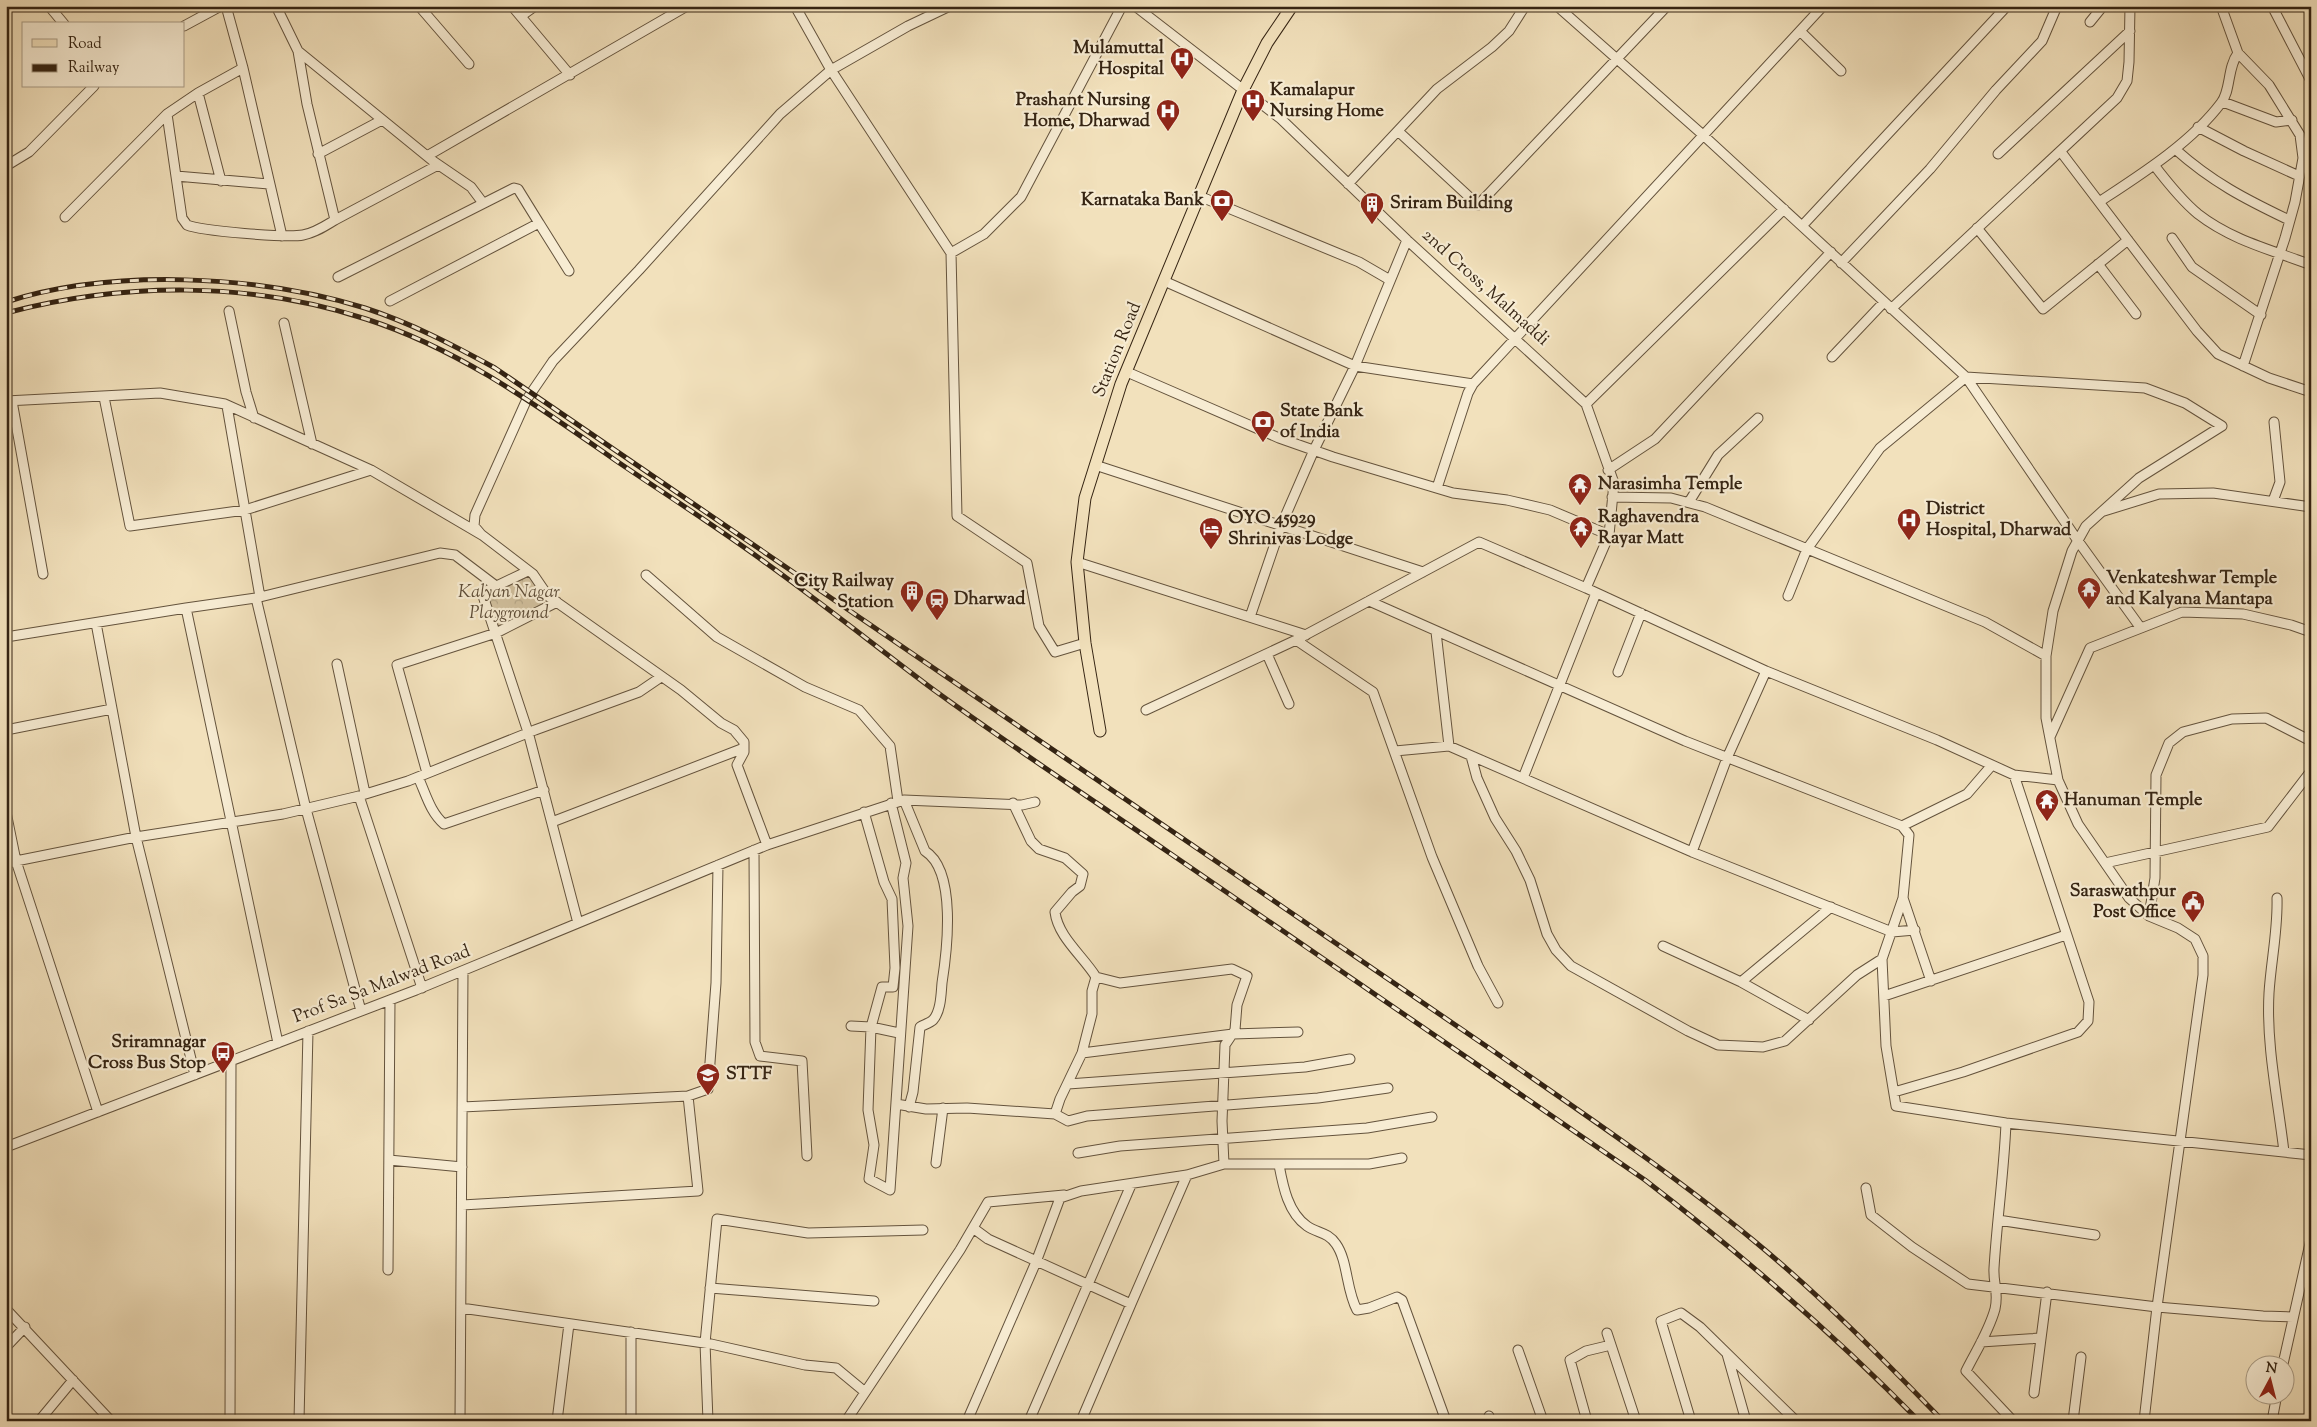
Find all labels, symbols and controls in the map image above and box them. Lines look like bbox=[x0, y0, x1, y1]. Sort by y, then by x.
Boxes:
legend bbox=[22, 22, 185, 88]
text: Road bbox=[68, 34, 102, 55]
place label: Mulamuttal Hospital bbox=[1073, 36, 1165, 83]
hospital icon: Mulamuttal Hospital bbox=[1169, 46, 1195, 80]
text: Railway bbox=[68, 58, 120, 79]
place label: Kamalapur Nursing Home bbox=[1270, 78, 1384, 125]
place label: Prashant Nursing Home, Dharwad bbox=[1016, 88, 1151, 135]
hospital icon: Kamalapur Nursing Home bbox=[1240, 88, 1266, 122]
hospital icon: Prashant Nursing Home, Dharwad bbox=[1155, 98, 1181, 132]
place label: Karnataka Bank bbox=[1081, 188, 1204, 214]
bank icon: Karnataka Bank bbox=[1209, 188, 1235, 222]
building icon: Sriram Building bbox=[1359, 191, 1385, 225]
place label: Sriram Building bbox=[1390, 191, 1513, 217]
street label: 2nd Cross, Malmaddi bbox=[1415, 223, 1555, 353]
street label: Station Road bbox=[1087, 298, 1149, 402]
place label: State Bank of India bbox=[1280, 399, 1364, 446]
bank icon: State Bank of India bbox=[1250, 409, 1276, 443]
temple icon: Narasimha Temple bbox=[1567, 472, 1593, 506]
place label: Narasimha Temple bbox=[1598, 472, 1743, 498]
place label: District Hospital, Dharwad bbox=[1926, 497, 2072, 544]
place label: Raghavendra Rayar Matt bbox=[1598, 505, 1700, 552]
place label: OYO 45929 Shrinivas Lodge bbox=[1228, 506, 1354, 553]
hospital icon: District Hospital, Dharwad bbox=[1896, 507, 1922, 541]
temple icon: Raghavendra Rayar Matt bbox=[1568, 515, 1594, 549]
hotel icon: OYO 45929 Shrinivas Lodge bbox=[1198, 516, 1224, 550]
place label: Venkateshwar Temple and Kalyana Mantapa bbox=[2106, 566, 2278, 613]
place label: City Railway Station bbox=[794, 569, 894, 616]
temple icon: Venkateshwar Temple and Kalyana Mantapa bbox=[2076, 576, 2102, 610]
building icon: City Railway Station bbox=[899, 579, 925, 613]
park label: Kalyan Nagar Playground bbox=[458, 580, 561, 627]
station icon: Dharwad bbox=[924, 587, 950, 621]
place label: Dharwad bbox=[954, 587, 1026, 613]
temple icon: Hanuman Temple bbox=[2034, 788, 2060, 822]
place label: Hanuman Temple bbox=[2064, 788, 2203, 814]
place label: Saraswathpur Post Office bbox=[2070, 879, 2177, 926]
public building icon: Saraswathpur Post Office bbox=[2180, 889, 2206, 923]
street label: Prof Sa Sa Malwad Road bbox=[290, 939, 474, 1031]
place label: Sriramnagar Cross Bus Stop bbox=[88, 1030, 206, 1077]
bus stop icon: Sriramnagar Cross Bus Stop bbox=[210, 1040, 236, 1074]
school or university icon: STTF bbox=[695, 1062, 721, 1096]
place label: STTF bbox=[726, 1062, 772, 1088]
north arrow bbox=[2244, 1354, 2294, 1404]
text: N bbox=[2265, 1358, 2278, 1380]

